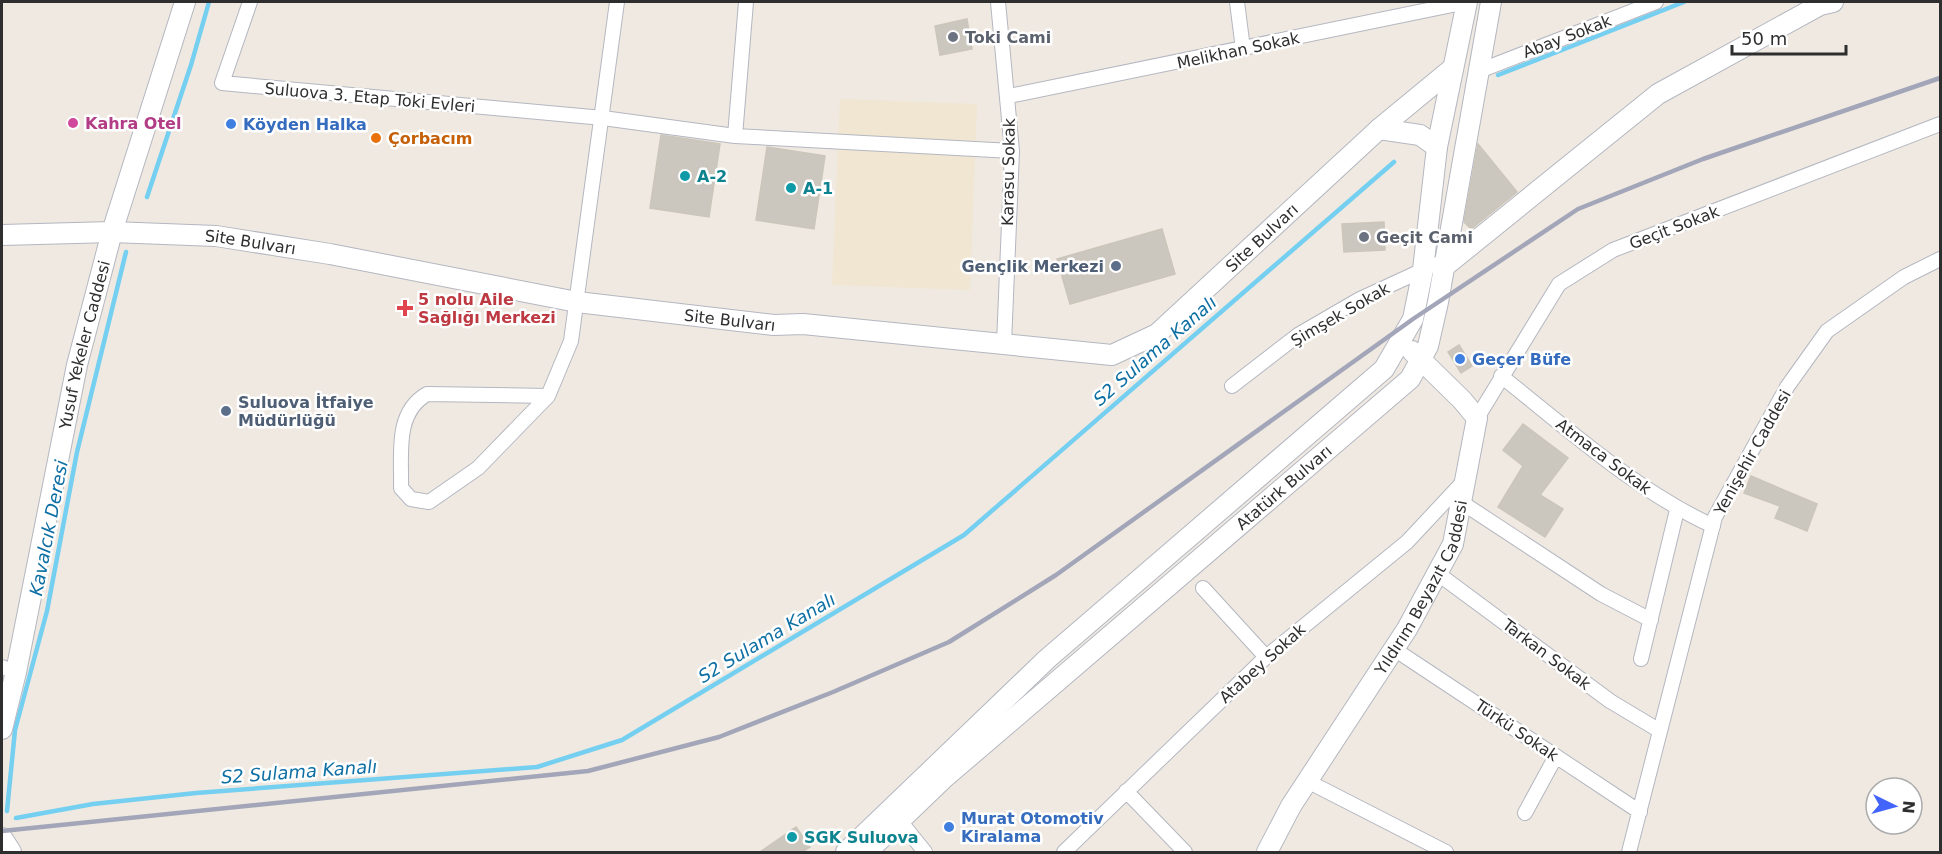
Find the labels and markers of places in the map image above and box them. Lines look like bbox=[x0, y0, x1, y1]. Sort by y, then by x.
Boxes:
place label: Toki Cami bbox=[965, 28, 1051, 47]
marker: Toki Cami bbox=[946, 30, 960, 44]
place label: Kahra Otel bbox=[85, 114, 181, 133]
place label: Köyden Halka bbox=[243, 115, 367, 134]
marker: Kahra Otel bbox=[66, 116, 80, 130]
marker: Köyden Halka bbox=[224, 117, 238, 131]
place label: Çorbacım bbox=[388, 129, 473, 148]
marker: Çorbacım bbox=[369, 131, 383, 145]
place label: A-2 bbox=[697, 167, 727, 186]
marker: A-2 bbox=[678, 169, 692, 183]
place label: A-1 bbox=[803, 179, 833, 198]
marker: A-1 bbox=[784, 181, 798, 195]
place label: Geçit Cami bbox=[1376, 228, 1473, 247]
marker: Geçit Cami bbox=[1357, 230, 1371, 244]
place label: Gençlik Merkezi bbox=[961, 257, 1104, 276]
marker: Gençlik Merkezi bbox=[1109, 259, 1123, 273]
place label: 5 nolu Aile Sağlığı Merkezi bbox=[418, 290, 556, 327]
marker: 5 nolu Aile Sağlığı Merkezi bbox=[396, 299, 414, 317]
place label: Geçer Büfe bbox=[1472, 350, 1571, 369]
marker: Geçer Büfe bbox=[1453, 352, 1467, 366]
place label: Suluova İtfaiye Müdürlüğü bbox=[238, 393, 374, 430]
marker: Suluova İtfaiye Müdürlüğü bbox=[219, 404, 233, 418]
place label: Murat Otomotiv Kiralama bbox=[961, 809, 1104, 846]
marker: Murat Otomotiv Kiralama bbox=[942, 820, 956, 834]
place label: SGK Suluova bbox=[804, 828, 919, 847]
marker: SGK Suluova bbox=[785, 830, 799, 844]

